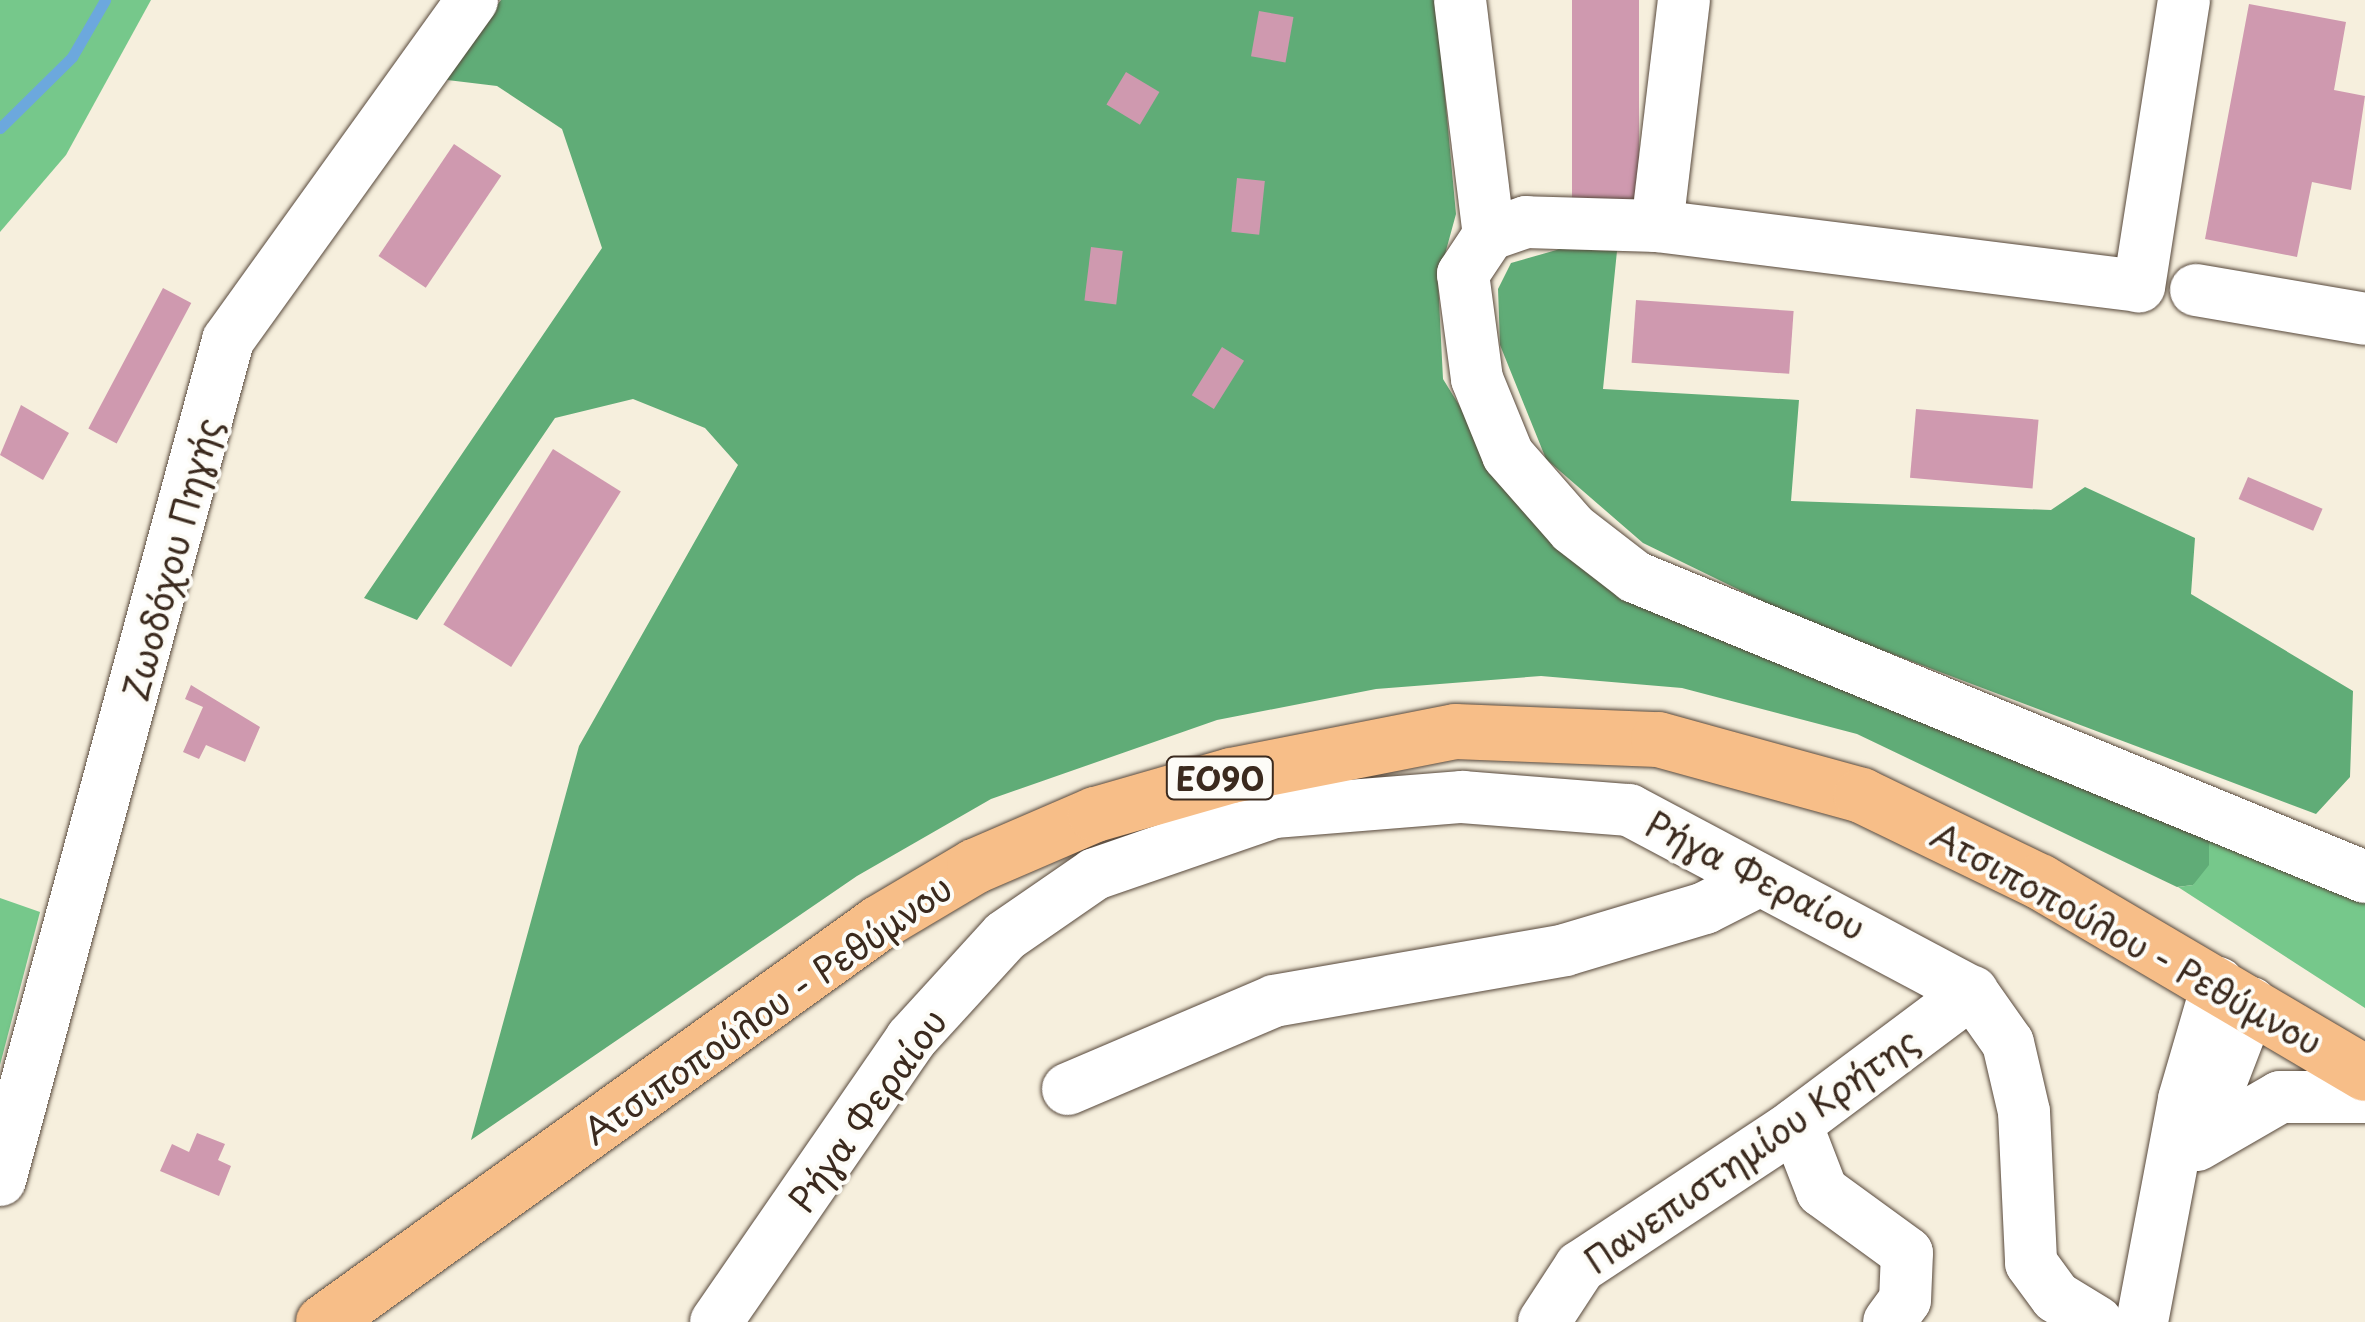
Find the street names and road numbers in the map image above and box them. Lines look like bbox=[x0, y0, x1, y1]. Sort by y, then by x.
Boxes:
street label: Ζωοδόχου Πηγής bbox=[113, 414, 229, 704]
road number: ΕΟ90 bbox=[1165, 751, 1275, 805]
street label: Ρήγα Φεραίου bbox=[1639, 802, 1873, 948]
street label: Ατσιποπούλου - Ρεθύμνου bbox=[1923, 812, 2331, 1064]
street label: Ατσιποπούλου - Ρεθύμνου bbox=[574, 865, 960, 1153]
street label: Ρήγα Φεραίου bbox=[779, 1000, 955, 1220]
street label: Πανεπιστημίου Κρήτης bbox=[1575, 1018, 1927, 1282]

